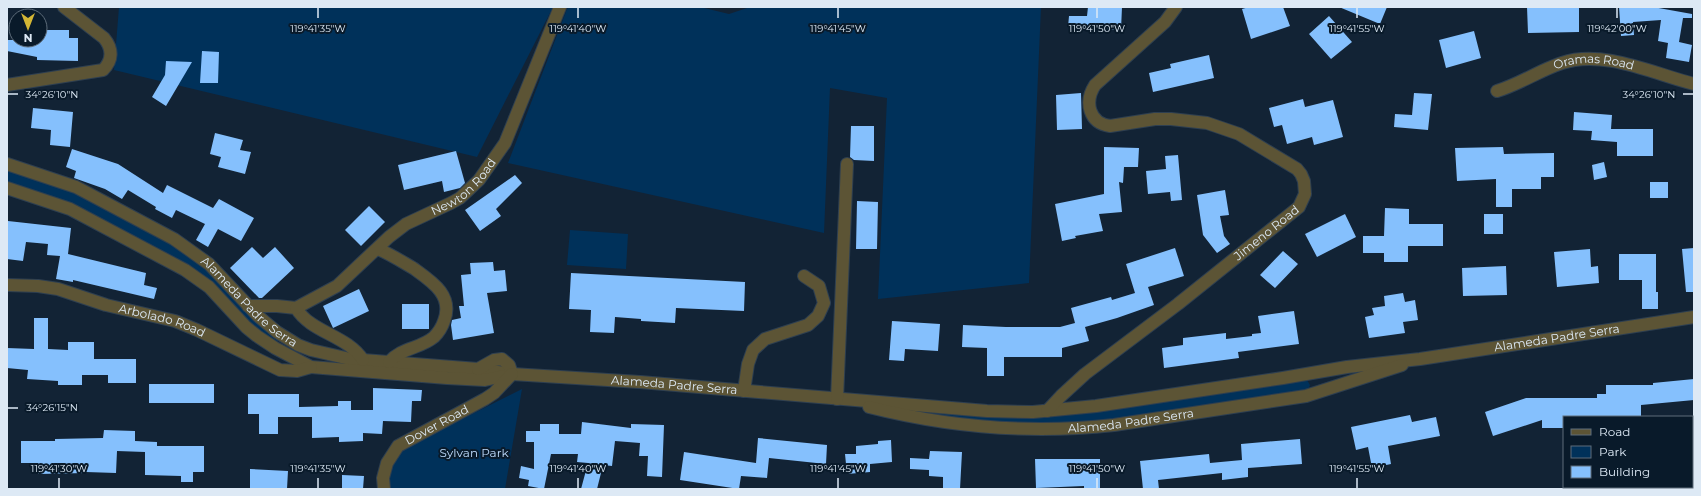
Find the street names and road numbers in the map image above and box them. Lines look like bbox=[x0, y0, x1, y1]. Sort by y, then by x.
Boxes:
street label: Oramas Road bbox=[1551, 51, 1636, 73]
street label: Newton Road bbox=[428, 155, 499, 218]
street label: Jimeno Road bbox=[1230, 202, 1302, 264]
street label: Alameda Padre Serra bbox=[198, 253, 300, 350]
street label: Arbolado Road bbox=[117, 300, 208, 340]
street label: Alameda Padre Serra bbox=[1493, 321, 1621, 355]
street label: Alameda Padre Serra bbox=[611, 372, 738, 397]
street label: Dover Road bbox=[402, 401, 471, 448]
street label: Alameda Padre Serra bbox=[1067, 405, 1195, 435]

